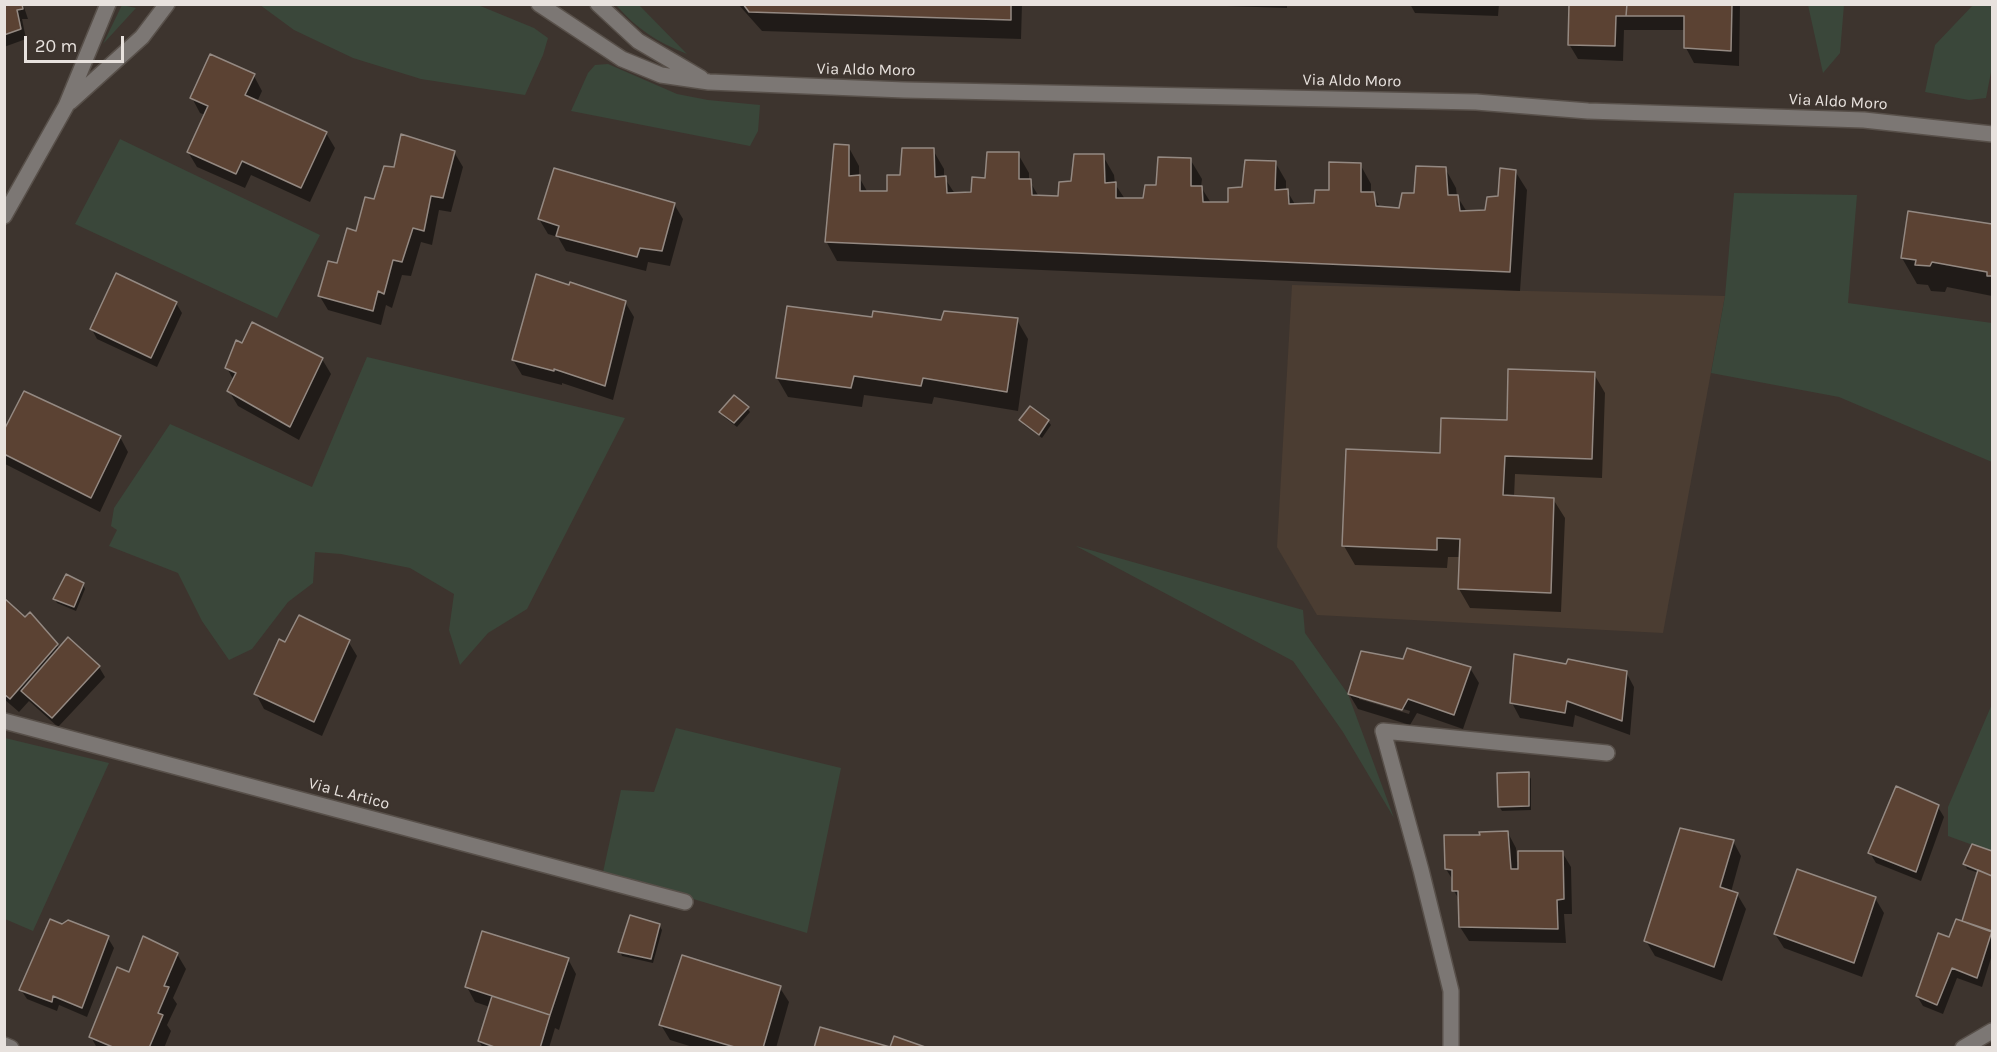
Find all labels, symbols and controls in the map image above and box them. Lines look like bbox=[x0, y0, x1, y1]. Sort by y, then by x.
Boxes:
scale bar bbox=[27, 24, 128, 62]
text: 20 m bbox=[35, 35, 77, 57]
street label: Via Aldo Moro bbox=[816, 60, 916, 80]
street label: Via Aldo Moro bbox=[1302, 71, 1402, 91]
street label: Via Aldo Moro bbox=[1788, 90, 1888, 114]
street label: Via L. Artico bbox=[306, 774, 392, 814]

